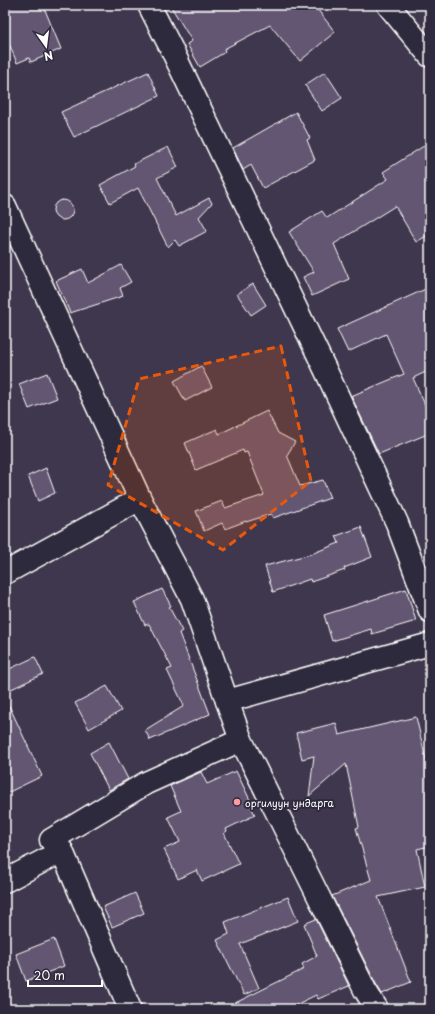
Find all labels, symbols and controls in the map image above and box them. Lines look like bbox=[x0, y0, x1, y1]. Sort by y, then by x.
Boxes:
north arrow bbox=[26, 26, 66, 66]
text: N bbox=[42, 47, 55, 66]
place label: оргилуун ундарга bbox=[245, 795, 335, 811]
marker: оргилуун ундарга bbox=[232, 797, 242, 807]
scale bar bbox=[28, 962, 102, 988]
text: 20 m bbox=[34, 966, 65, 984]

